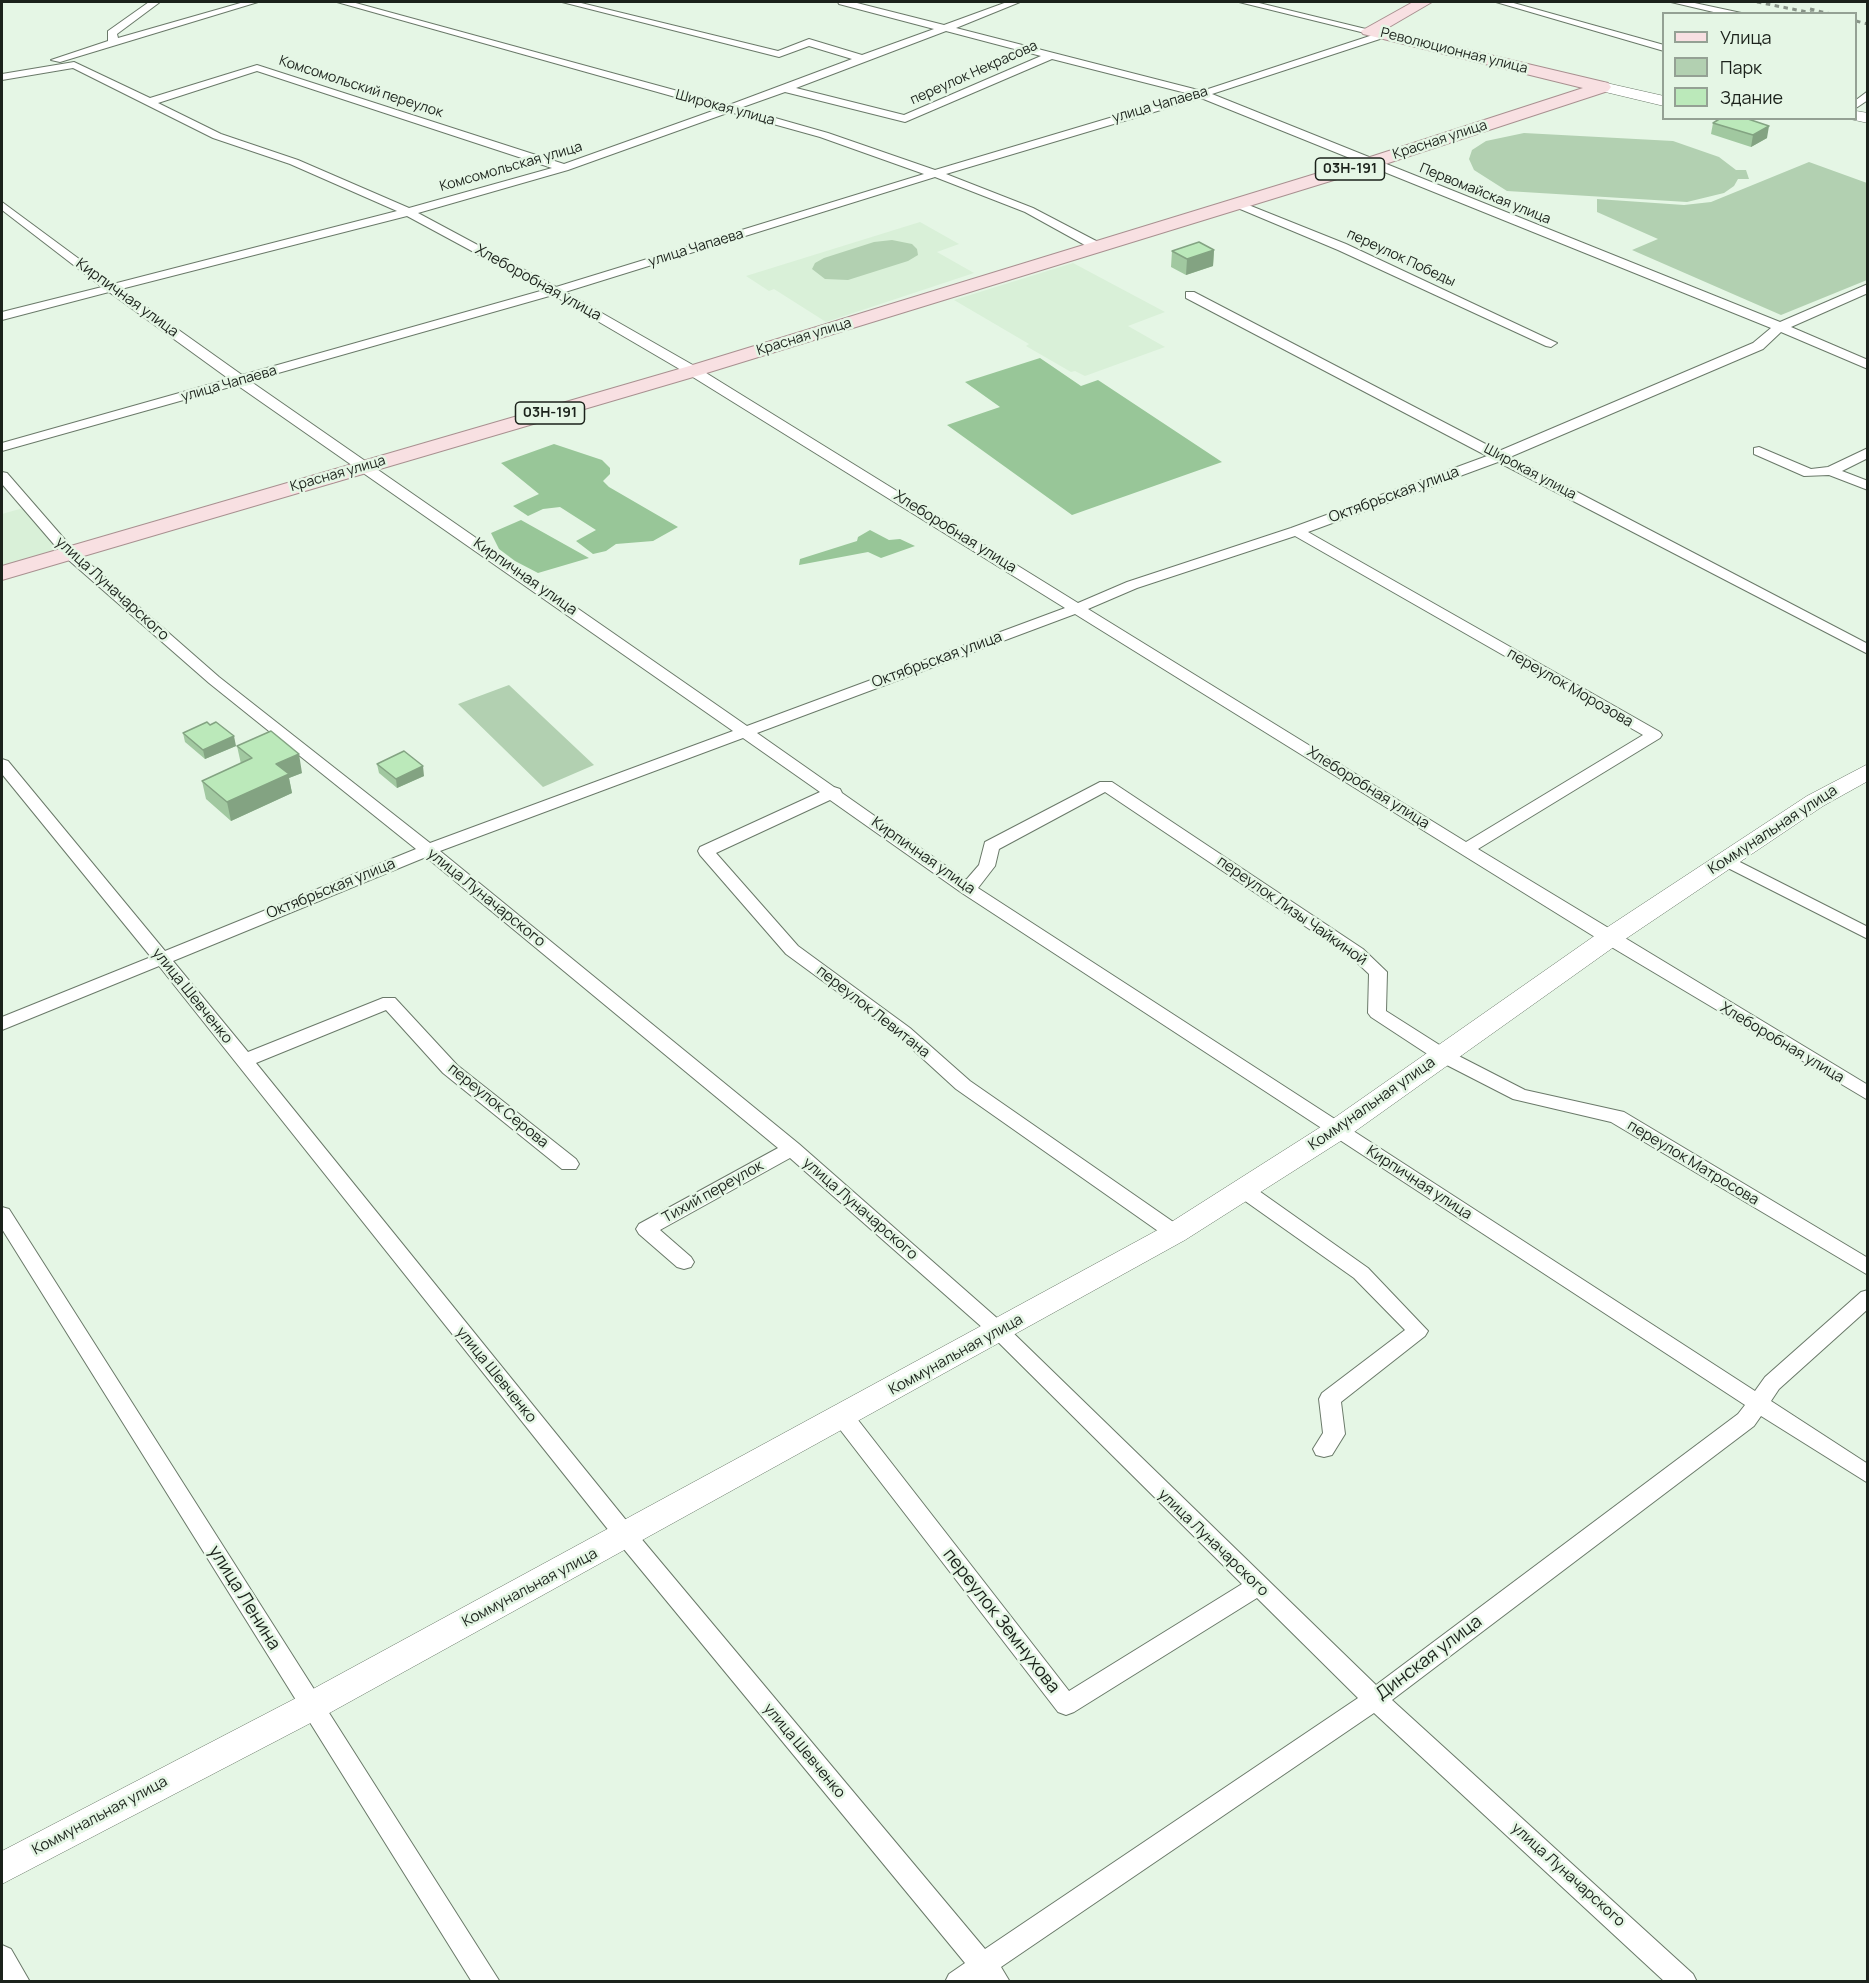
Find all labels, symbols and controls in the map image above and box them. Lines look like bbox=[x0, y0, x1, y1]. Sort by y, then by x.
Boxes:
legend bbox=[1662, 12, 1857, 120]
street label: Революционная улица bbox=[1379, 25, 1529, 77]
text: Улица bbox=[1720, 25, 1772, 49]
street label: переулок Некрасова bbox=[908, 37, 1040, 109]
street label: Комсомольский переулок bbox=[277, 53, 445, 121]
text: Парк bbox=[1720, 55, 1762, 79]
street label: улица Чапаева bbox=[1110, 83, 1210, 127]
text: Здание bbox=[1720, 85, 1783, 109]
street label: Широкая улица bbox=[674, 87, 776, 129]
street label: Красная улица bbox=[1391, 117, 1489, 163]
street label: Комсомольская улица bbox=[438, 139, 584, 195]
road number: 03Н-191 bbox=[1316, 158, 1384, 180]
street label: Первомайская улица bbox=[1417, 160, 1553, 228]
street label: улица Чапаева bbox=[647, 226, 745, 270]
street label: переулок Победы bbox=[1344, 226, 1458, 290]
street label: Хлеборобная улица bbox=[472, 241, 604, 325]
street label: Кирпичная улица bbox=[72, 255, 182, 341]
street label: Красная улица bbox=[755, 315, 853, 359]
street label: улица Чапаева bbox=[179, 362, 279, 406]
road number: 03Н-191 bbox=[516, 402, 584, 424]
street label: Широкая улица bbox=[1481, 441, 1579, 503]
street label: Красная улица bbox=[288, 452, 388, 496]
street label: Октябрьская улица bbox=[1326, 463, 1462, 527]
street label: Хлеборобная улица bbox=[890, 487, 1020, 577]
street label: улица Луначарского bbox=[52, 533, 172, 645]
street label: Кирпичная улица bbox=[470, 535, 580, 619]
street label: Октябрьская улица bbox=[869, 628, 1005, 692]
street label: переулок Морозова bbox=[1504, 645, 1636, 731]
street label: Хлеборобная улица bbox=[1303, 743, 1433, 833]
street label: Коммунальная улица bbox=[1705, 782, 1841, 878]
street label: Кирпичная улица bbox=[868, 814, 978, 898]
street label: улица Луначарского bbox=[423, 845, 549, 951]
street label: переулок Лизы Чайкиной bbox=[1214, 852, 1370, 970]
street label: Октябрьская улица bbox=[264, 855, 398, 923]
street label: улица Шевченко bbox=[148, 945, 236, 1047]
street label: переулок Левитана bbox=[813, 962, 933, 1062]
street label: Хлеборобная улица bbox=[1717, 999, 1847, 1087]
street label: Коммунальная улица bbox=[1305, 1054, 1439, 1154]
street label: переулок Серова bbox=[444, 1060, 552, 1152]
street label: переулок Матросова bbox=[1624, 1117, 1762, 1209]
street label: Кирпичная улица bbox=[1363, 1142, 1475, 1224]
street label: улица Луначарского bbox=[799, 1154, 921, 1264]
street label: Тихий переулок bbox=[659, 1157, 767, 1227]
street label: Коммунальная улица bbox=[886, 1311, 1026, 1399]
street label: улица Шевченко bbox=[452, 1324, 540, 1426]
street label: улица Луначарского bbox=[1154, 1486, 1272, 1600]
street label: улица Ленина bbox=[203, 1542, 285, 1654]
street label: переулок Земнухова bbox=[938, 1544, 1064, 1698]
street label: Коммунальная улица bbox=[459, 1545, 601, 1631]
street label: Динская улица bbox=[1372, 1611, 1486, 1705]
street label: улица Шевченко bbox=[759, 1700, 849, 1802]
street label: Коммунальная улица bbox=[29, 1773, 171, 1859]
street label: улица Луначарского bbox=[1508, 1819, 1628, 1931]

